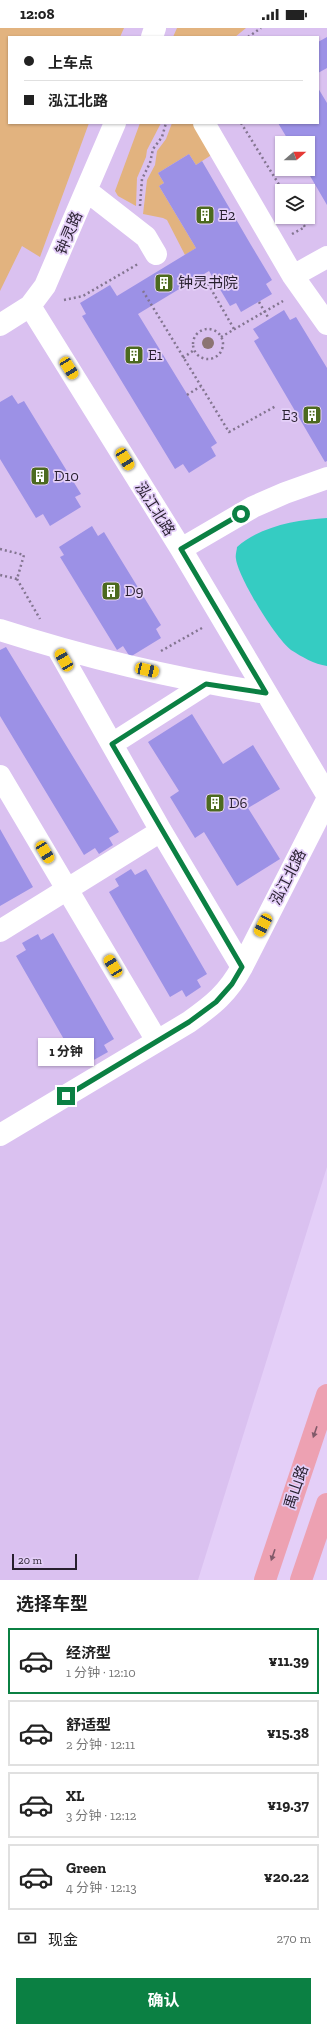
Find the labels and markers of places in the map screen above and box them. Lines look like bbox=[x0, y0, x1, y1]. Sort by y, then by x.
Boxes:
building icon: E2 bbox=[194, 204, 216, 226]
place label: E2 bbox=[219, 206, 236, 224]
building icon: 钟灵书院 bbox=[153, 272, 175, 294]
place label: 钟灵书院 bbox=[178, 274, 238, 292]
building icon: E1 bbox=[123, 344, 145, 366]
place label: E1 bbox=[148, 346, 163, 364]
building icon: E3 bbox=[301, 404, 323, 426]
place label: E3 bbox=[282, 406, 298, 424]
building icon: D10 bbox=[29, 465, 51, 487]
place label: D10 bbox=[54, 467, 79, 485]
building icon: D9 bbox=[100, 580, 122, 602]
place label: D9 bbox=[125, 582, 144, 600]
building icon: D6 bbox=[204, 792, 226, 814]
place label: D6 bbox=[229, 794, 248, 812]

